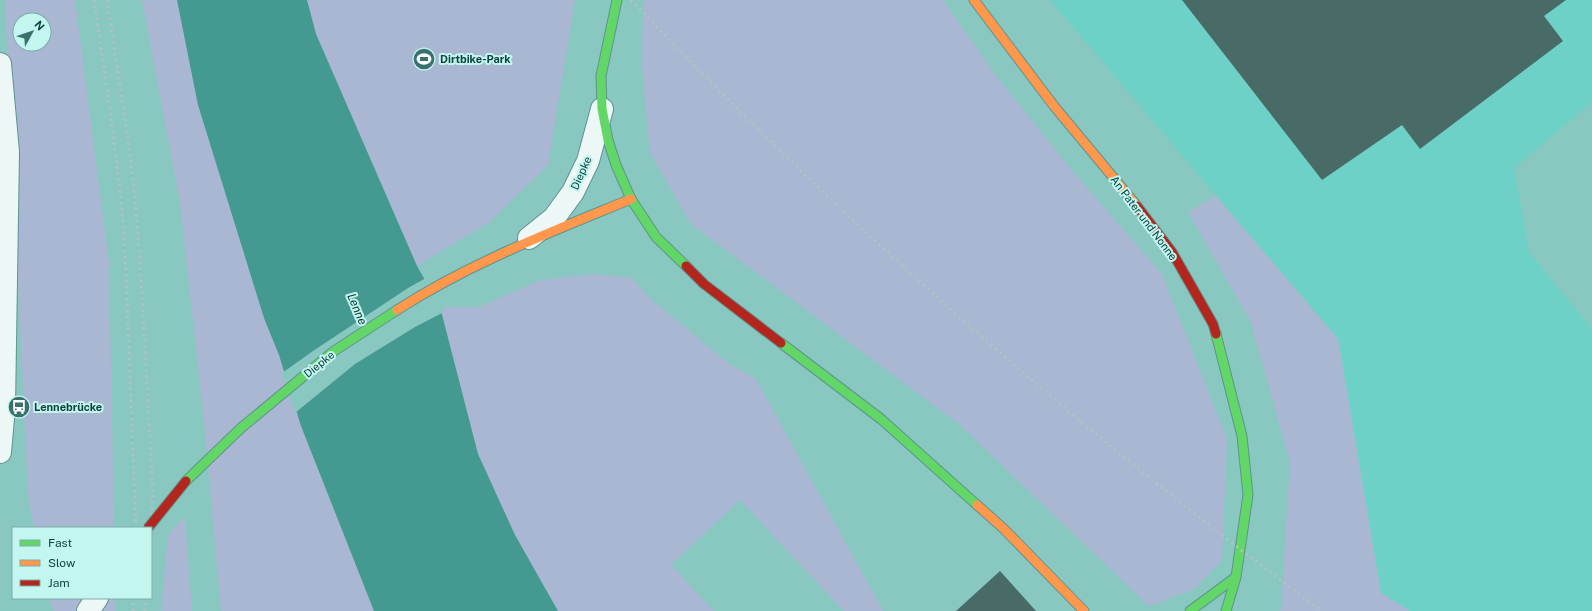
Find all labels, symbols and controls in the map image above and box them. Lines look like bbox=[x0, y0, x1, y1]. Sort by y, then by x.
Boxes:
north arrow bbox=[12, 12, 52, 52]
text: N bbox=[32, 18, 47, 33]
sports icon: Dirtbike-Park bbox=[411, 46, 437, 72]
place label: Dirtbike-Park bbox=[440, 53, 511, 65]
street label: Diepke bbox=[568, 154, 594, 192]
street label: An Pater und Nonne bbox=[1108, 174, 1180, 262]
water label: Lenne bbox=[344, 291, 370, 327]
street label: Diepke bbox=[302, 348, 336, 380]
bus stop icon: Lennebrücke bbox=[6, 394, 32, 420]
place label: Lennebrücke bbox=[34, 401, 102, 413]
legend bbox=[12, 527, 152, 599]
text: Fast bbox=[48, 536, 73, 550]
text: Slow bbox=[48, 556, 76, 570]
text: Jam bbox=[48, 576, 70, 590]

